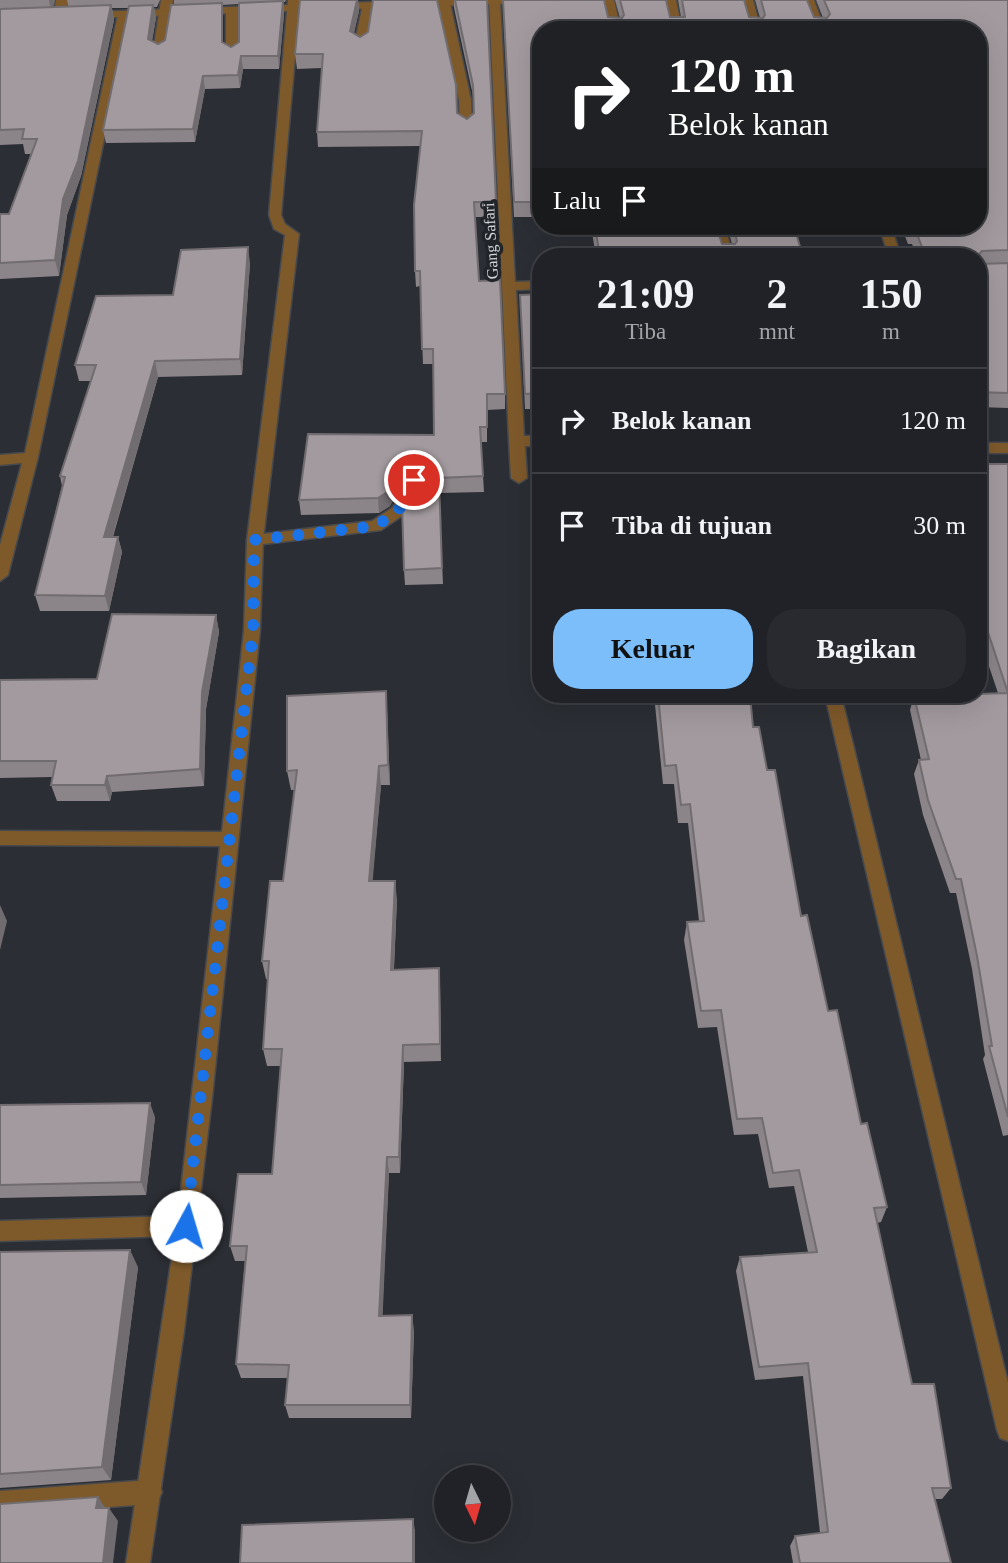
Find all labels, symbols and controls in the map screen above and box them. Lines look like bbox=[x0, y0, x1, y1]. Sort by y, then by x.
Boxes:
text: 120 m bbox=[668, 48, 795, 103]
icon: right bbox=[553, 49, 644, 140]
text: Belok kanan bbox=[668, 106, 829, 142]
icon: arrive bbox=[615, 182, 653, 220]
text: Lalu bbox=[553, 186, 601, 215]
street label: Gang Safari bbox=[480, 202, 502, 280]
text: 21:09 bbox=[597, 271, 695, 317]
text: 2 bbox=[766, 271, 787, 317]
text: 150 bbox=[859, 271, 922, 317]
text: Tiba bbox=[625, 319, 666, 344]
text: mnt bbox=[759, 319, 795, 344]
text: m bbox=[882, 319, 900, 344]
icon: right bbox=[553, 402, 591, 440]
text: Belok kanan bbox=[612, 406, 751, 435]
text: 120 m bbox=[900, 406, 966, 435]
pin bbox=[384, 450, 444, 510]
icon: arrive bbox=[395, 461, 433, 499]
icon: arrive bbox=[553, 507, 591, 545]
text: Tiba di tujuan bbox=[612, 511, 772, 540]
text: 30 m bbox=[913, 511, 966, 540]
button: Keluar bbox=[553, 609, 753, 689]
button: Bagikan bbox=[767, 609, 966, 689]
position arrow bbox=[149, 1189, 223, 1263]
north arrow bbox=[434, 1465, 511, 1542]
map controls bbox=[434, 1465, 511, 1542]

